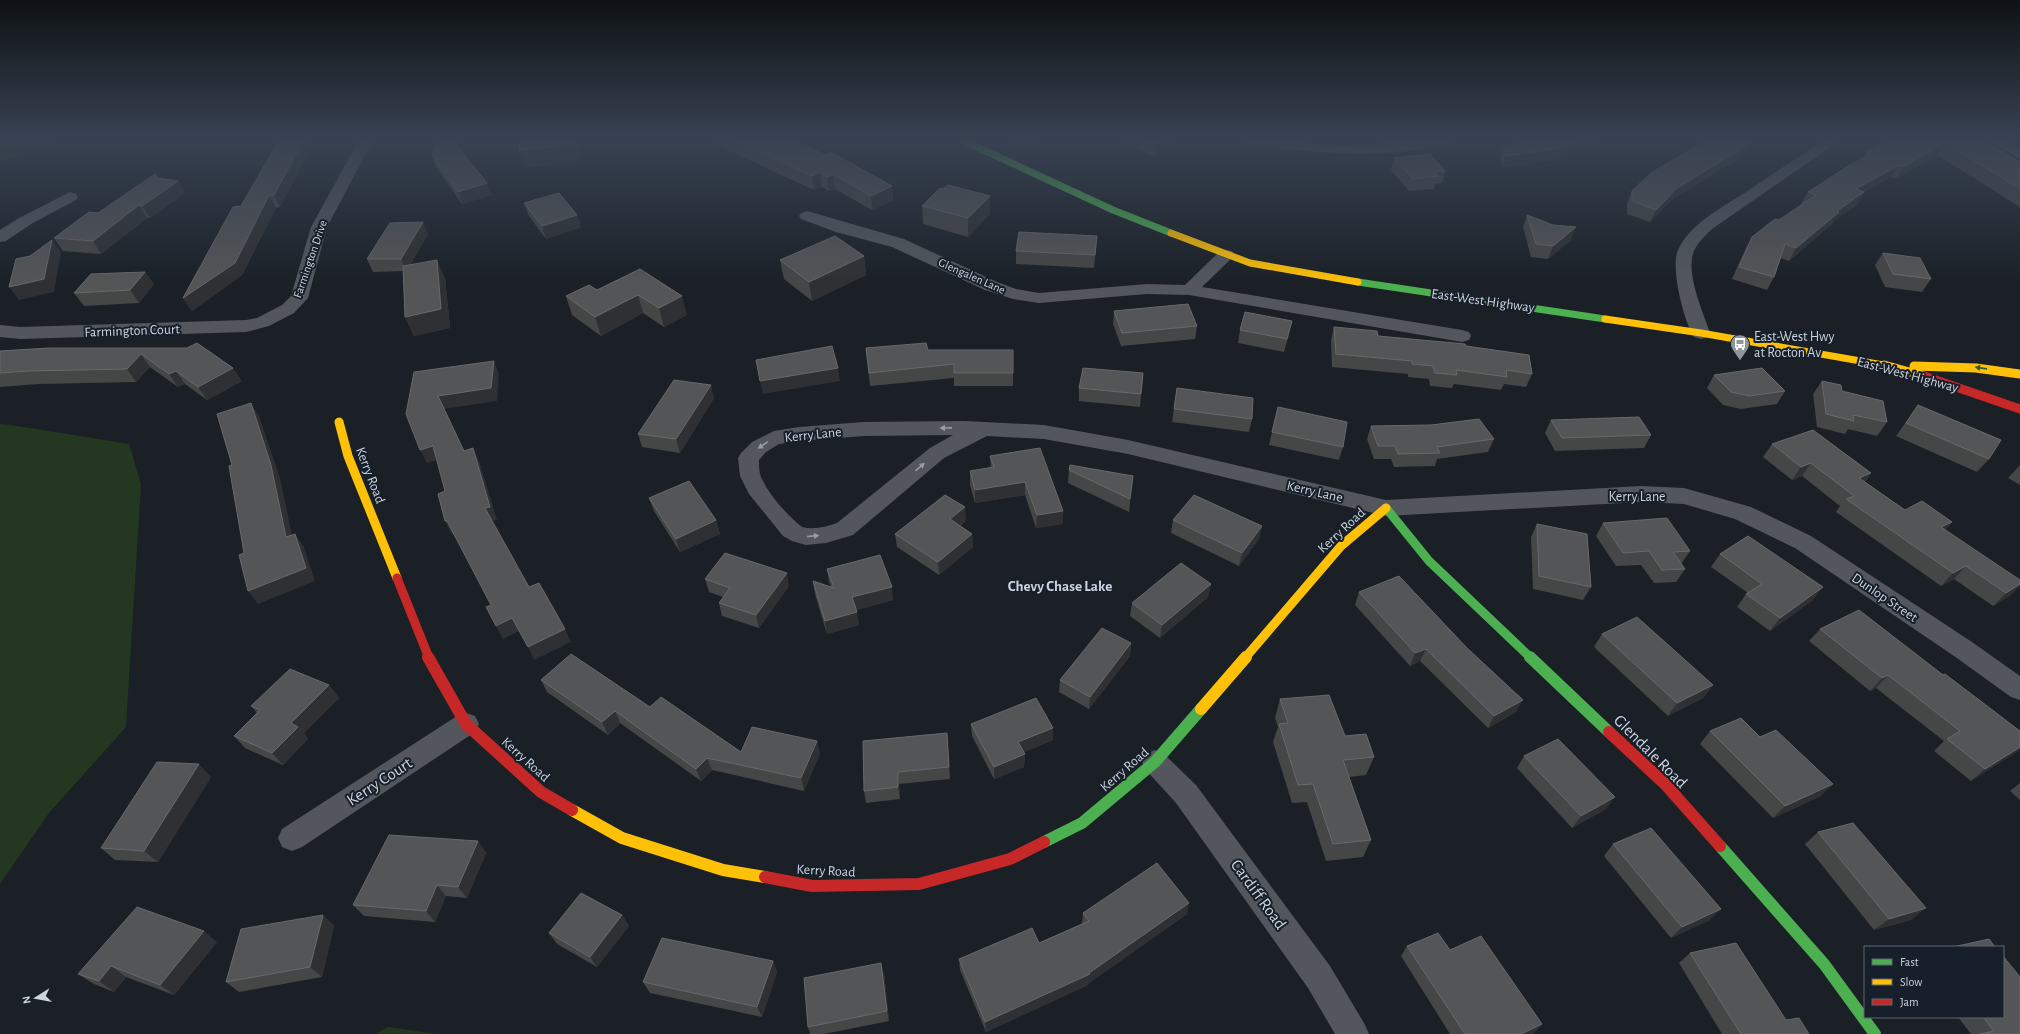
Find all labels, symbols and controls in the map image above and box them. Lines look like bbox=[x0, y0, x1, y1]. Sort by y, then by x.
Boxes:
street label: Farmington Drive bbox=[291, 219, 329, 299]
street label: Glengalen Lane bbox=[937, 256, 1007, 296]
street label: East-West Highway bbox=[1430, 287, 1535, 315]
street label: Farmington Court bbox=[84, 322, 181, 340]
place label: East-West Hwy at Rocton Av bbox=[1754, 330, 1834, 360]
bus stop icon: East-West Hwy at Rocton Av bbox=[1729, 333, 1751, 361]
street label: East-West Highway bbox=[1856, 355, 1960, 395]
one-way arrow bbox=[1975, 365, 1987, 372]
street label: Kerry Lane bbox=[784, 425, 842, 445]
one-way arrow bbox=[939, 425, 952, 431]
one-way arrow bbox=[758, 441, 768, 449]
street label: Kerry Road bbox=[353, 445, 387, 505]
one-way arrow bbox=[915, 462, 926, 471]
street label: Kerry Lane bbox=[1285, 479, 1344, 505]
street label: Kerry Lane bbox=[1608, 490, 1666, 504]
street label: Kerry Road bbox=[1315, 505, 1368, 556]
one-way arrow bbox=[807, 532, 820, 539]
street label: Dunlop Street bbox=[1849, 571, 1920, 625]
district label: Chevy Chase Lake bbox=[1008, 579, 1112, 594]
street label: Glendale Road bbox=[1611, 711, 1691, 791]
street label: Kerry Road bbox=[499, 735, 552, 785]
street label: Kerry Road bbox=[1098, 745, 1152, 794]
street label: Kerry Court bbox=[344, 754, 416, 810]
street label: Cardiff Road bbox=[1228, 856, 1290, 933]
street label: Kerry Road bbox=[796, 862, 856, 880]
legend bbox=[1864, 946, 2004, 1018]
text: Fast bbox=[1900, 956, 1919, 968]
text: Slow bbox=[1900, 976, 1922, 988]
north arrow bbox=[16, 978, 56, 1018]
text: N bbox=[21, 995, 33, 1005]
text: Jam bbox=[1900, 996, 1919, 1008]

